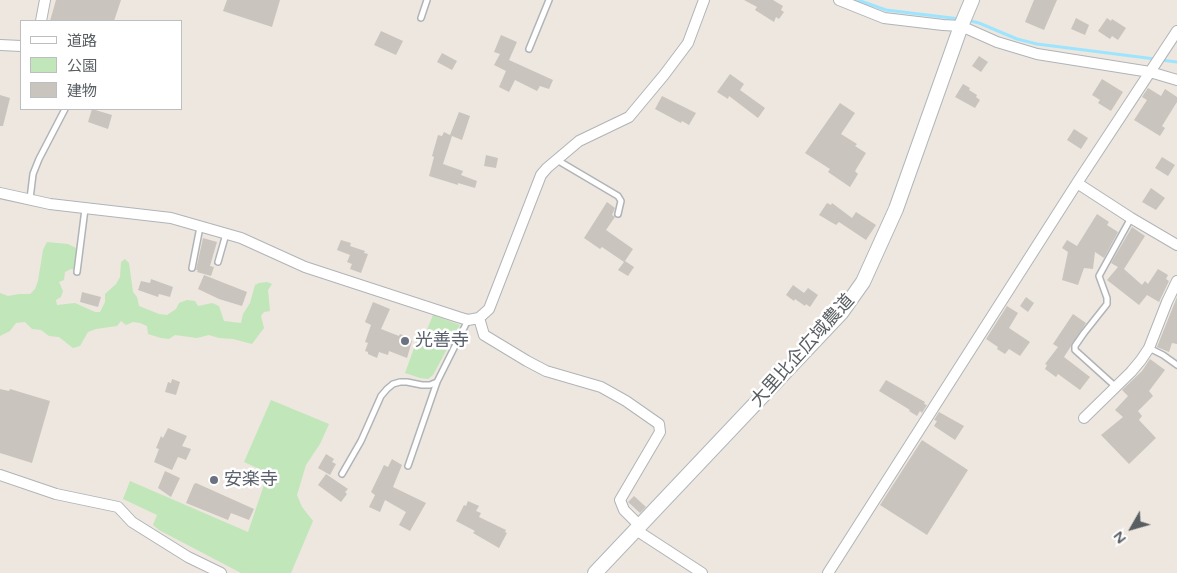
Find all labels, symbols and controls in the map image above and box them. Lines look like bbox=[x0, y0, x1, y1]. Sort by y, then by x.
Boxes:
legend bbox=[20, 20, 182, 110]
text: 道路 bbox=[67, 32, 97, 50]
text: 公園 bbox=[67, 57, 97, 75]
text: 建物 bbox=[67, 82, 97, 100]
street label: 大里比企広域農道 bbox=[747, 290, 859, 412]
place label: 光善寺 bbox=[415, 330, 469, 352]
marker: 光善寺 bbox=[399, 335, 411, 347]
place label: 安楽寺 bbox=[224, 469, 278, 491]
marker: 安楽寺 bbox=[208, 474, 220, 486]
north arrow bbox=[1107, 503, 1157, 553]
text: N bbox=[1110, 528, 1130, 547]

